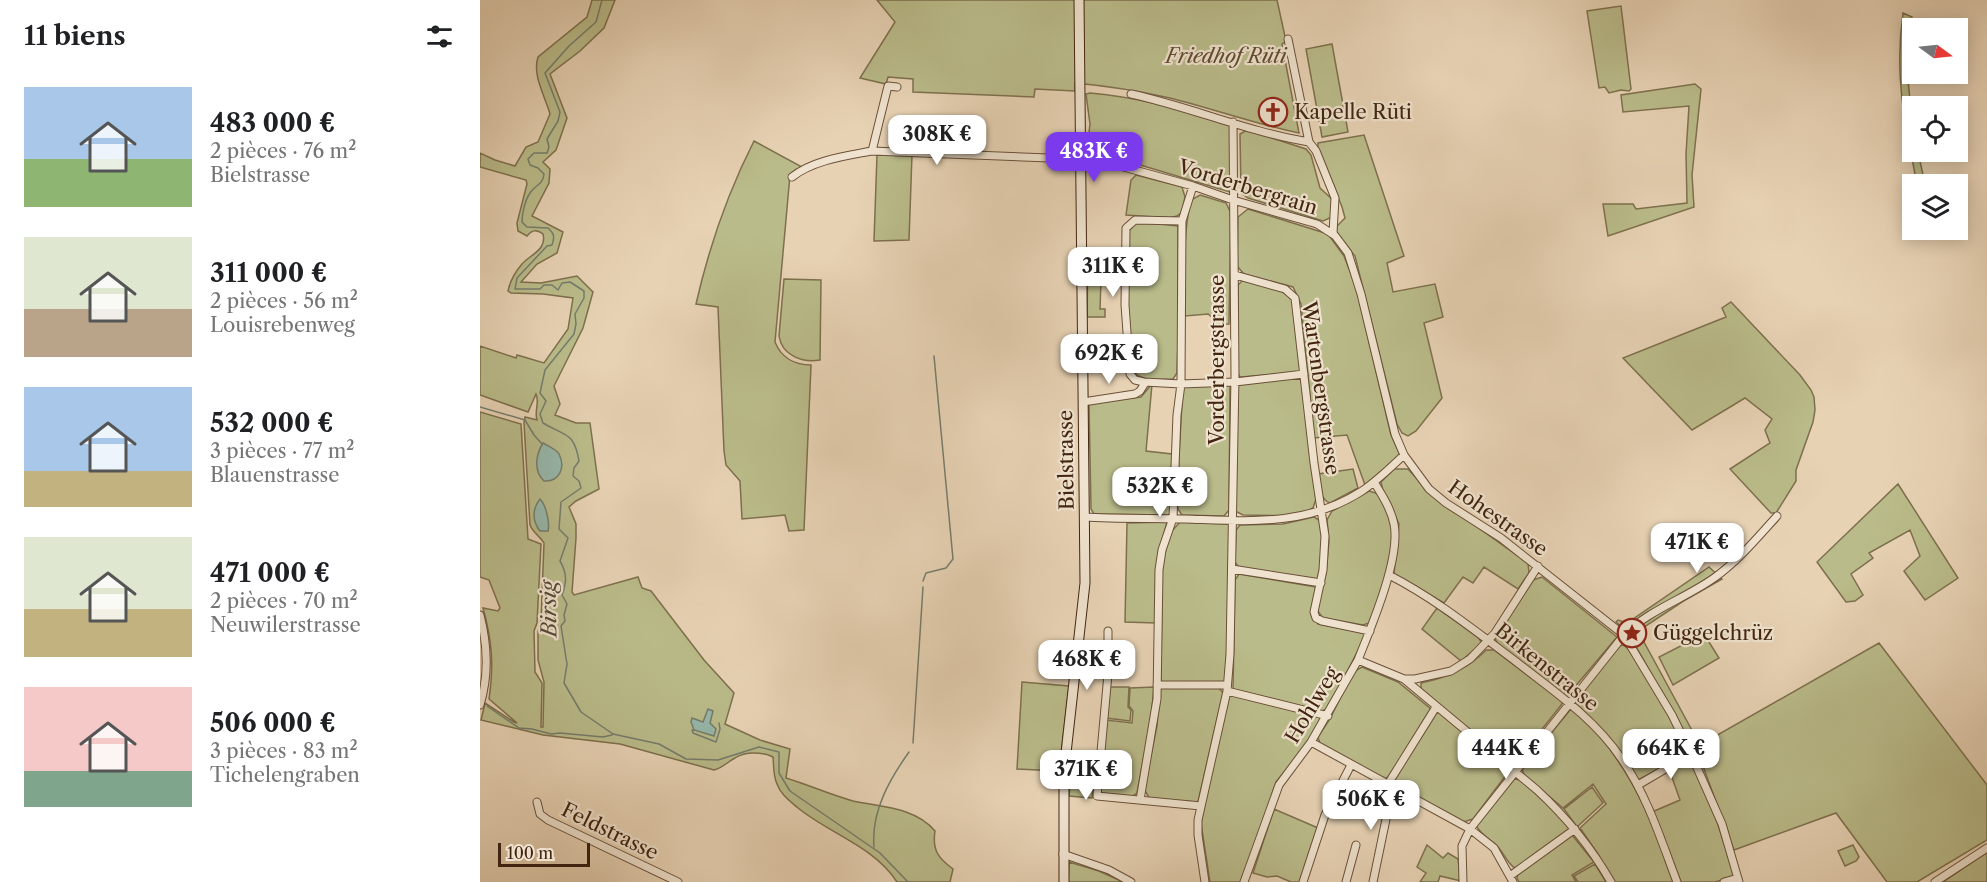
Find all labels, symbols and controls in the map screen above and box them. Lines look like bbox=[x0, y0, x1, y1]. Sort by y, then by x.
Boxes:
north arrow bbox=[1902, 18, 1968, 84]
map controls bbox=[1902, 18, 1968, 240]
text: 11 biens bbox=[24, 20, 126, 52]
icon: filters bbox=[423, 20, 456, 53]
park label: Friedhof Rüti bbox=[1164, 44, 1288, 68]
church icon: Kapelle Rüti bbox=[1257, 96, 1289, 128]
button: locate bbox=[1902, 96, 1968, 162]
place label: Kapelle Rüti bbox=[1294, 100, 1412, 124]
text: 483 000 € bbox=[210, 107, 335, 139]
icon: home bbox=[72, 111, 144, 183]
pin: 308K € bbox=[888, 115, 986, 166]
text: 308K € bbox=[902, 122, 972, 146]
pin: 483K € bbox=[1045, 132, 1143, 183]
text: 2 pièces · 76 m² bbox=[210, 139, 356, 163]
text: 483K € bbox=[1060, 139, 1128, 163]
street label: Vorderbergrain bbox=[1174, 154, 1321, 220]
text: Bielstrasse bbox=[210, 163, 310, 187]
button: layers bbox=[1902, 174, 1968, 240]
pin: 311K € bbox=[1064, 247, 1162, 298]
text: 311K € bbox=[1082, 254, 1144, 278]
text: 311 000 € bbox=[210, 257, 327, 289]
icon: home bbox=[72, 261, 144, 333]
street label: Vorderbergstrasse bbox=[1205, 275, 1229, 446]
text: 2 pièces · 56 m² bbox=[210, 289, 358, 313]
street label: Wartenbergstrasse bbox=[1297, 299, 1345, 476]
text: Louisrebenweg bbox=[210, 313, 355, 337]
pin: 692K € bbox=[1060, 334, 1158, 385]
text: 692K € bbox=[1075, 341, 1143, 365]
text: 532 000 € bbox=[210, 407, 334, 439]
street label: Bielstrasse bbox=[1053, 410, 1079, 510]
icon: home bbox=[72, 411, 144, 483]
text: 3 pièces · 77 m² bbox=[210, 439, 354, 463]
text: Blauenstrasse bbox=[210, 463, 340, 487]
pin: 532K € bbox=[1111, 467, 1209, 518]
text: 532K € bbox=[1126, 474, 1194, 498]
street label: Hohestrasse bbox=[1444, 475, 1552, 561]
pin: 471K € bbox=[1648, 523, 1746, 574]
text: 471K € bbox=[1665, 530, 1729, 554]
text: 471 000 € bbox=[210, 557, 330, 589]
icon: home bbox=[72, 561, 144, 633]
water label: Birsig bbox=[535, 578, 562, 639]
text: 2 pièces · 70 m² bbox=[210, 589, 358, 613]
text: Neuwilerstrasse bbox=[210, 613, 361, 637]
place icon: Güggelchrüz bbox=[1616, 617, 1648, 649]
street label: Birkenstrasse bbox=[1490, 618, 1604, 716]
place label: Güggelchrüz bbox=[1653, 621, 1773, 645]
pin: 468K € bbox=[1038, 640, 1136, 691]
text: 468K € bbox=[1052, 647, 1122, 671]
street label: Hohlweg bbox=[1280, 662, 1344, 748]
text: 506 000 € bbox=[210, 707, 336, 739]
icon: home bbox=[72, 711, 144, 783]
pin: 444K € bbox=[1457, 729, 1555, 780]
pin: 664K € bbox=[1622, 729, 1720, 780]
text: 444K € bbox=[1472, 736, 1540, 760]
text: 664K € bbox=[1637, 736, 1705, 760]
text: 3 pièces · 83 m² bbox=[210, 739, 358, 763]
pin: 371K € bbox=[1037, 750, 1135, 801]
text: 371K € bbox=[1054, 757, 1118, 781]
text: Tichelengraben bbox=[210, 763, 360, 787]
pin: 506K € bbox=[1322, 780, 1420, 831]
text: 506K € bbox=[1337, 787, 1405, 811]
street label: Feldstrasse bbox=[558, 797, 662, 865]
scale bar bbox=[498, 840, 590, 868]
text: 100 m bbox=[507, 843, 553, 863]

